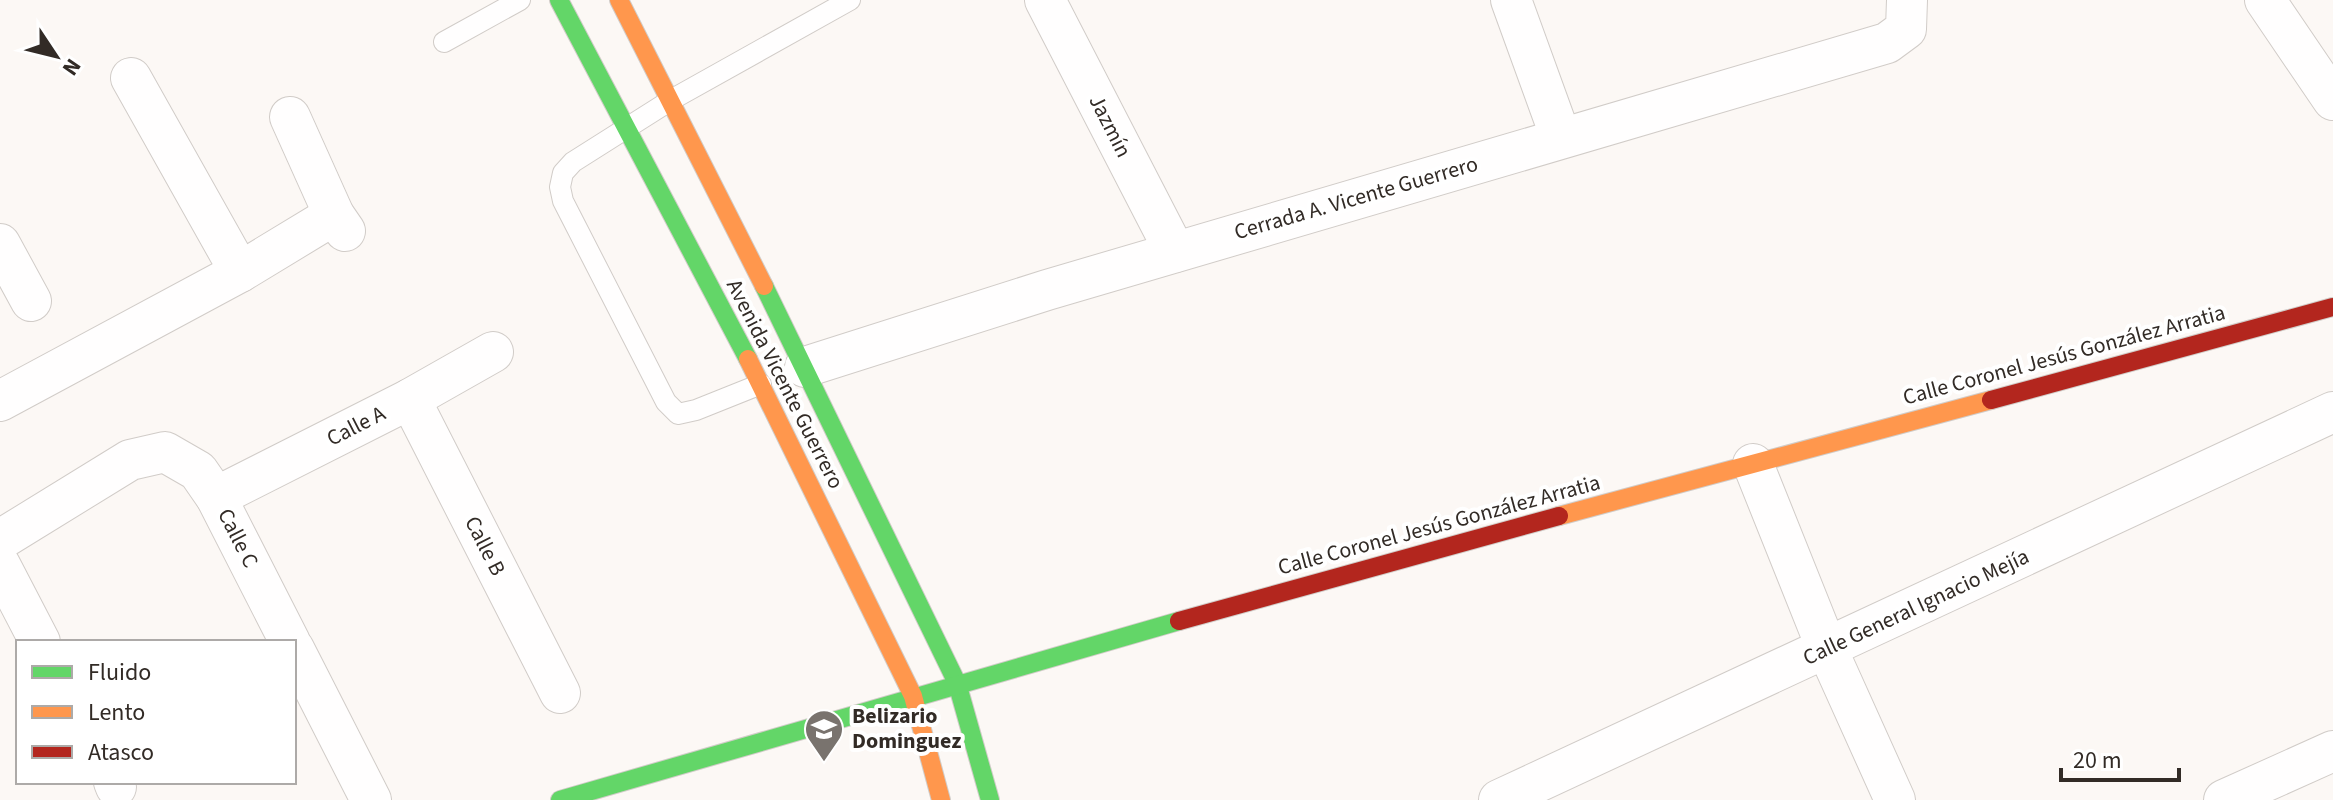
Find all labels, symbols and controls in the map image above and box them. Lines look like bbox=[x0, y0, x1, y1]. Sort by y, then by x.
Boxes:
north arrow bbox=[16, 16, 96, 96]
text: N bbox=[54, 52, 89, 82]
street label: Jazmín bbox=[1081, 89, 1139, 163]
street label: Cerrada A. Vicente Guerrero bbox=[1230, 148, 1482, 248]
street label: Avenida Vicente Guerrero bbox=[718, 274, 852, 494]
street label: Calle Coronel Jesús González Arratia bbox=[1899, 297, 2229, 413]
street label: Calle A bbox=[321, 398, 391, 454]
street label: Calle Coronel Jesús González Arratia bbox=[1274, 467, 1604, 583]
street label: Calle C bbox=[209, 503, 267, 573]
street label: Calle B bbox=[456, 511, 514, 581]
street label: Calle General Ignacio Mejía bbox=[1798, 540, 2034, 674]
legend bbox=[16, 640, 296, 784]
text: Fluido bbox=[88, 655, 151, 690]
text: Lento bbox=[88, 695, 145, 730]
place label: Belizario Dominguez bbox=[852, 700, 961, 757]
school or university icon: Belizario Dominguez bbox=[803, 708, 845, 763]
scale bar bbox=[2061, 732, 2179, 782]
text: Atasco bbox=[88, 735, 154, 770]
text: 20 m bbox=[2073, 743, 2122, 778]

